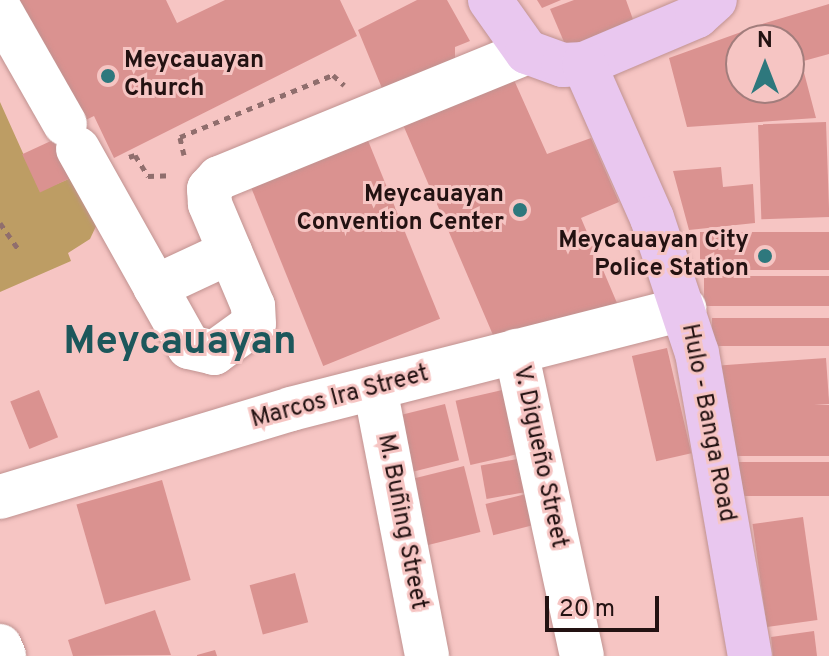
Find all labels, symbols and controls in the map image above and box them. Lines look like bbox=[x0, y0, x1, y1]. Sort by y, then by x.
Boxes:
north arrow bbox=[725, 24, 805, 104]
text: N bbox=[757, 28, 773, 55]
place label: Meycauayan Church bbox=[124, 48, 264, 104]
marker: Meycauayan Church bbox=[99, 67, 117, 85]
place label: Meycauayan Convention Center bbox=[296, 182, 504, 238]
marker: Meycauayan Convention Center bbox=[511, 201, 529, 219]
place label: Meycauayan City Police Station bbox=[558, 228, 749, 284]
marker: Meycauayan City Police Station bbox=[756, 247, 774, 265]
district label: Meycauayan bbox=[63, 319, 297, 367]
street label: Hulo - Banga Road bbox=[674, 322, 740, 524]
street label: Marcos Ira Street bbox=[248, 360, 432, 436]
street label: V. Digueño Street bbox=[506, 363, 572, 551]
street label: M. Buñing Street bbox=[370, 432, 432, 612]
scale bar bbox=[549, 580, 663, 630]
text: 20 m bbox=[559, 595, 615, 625]

